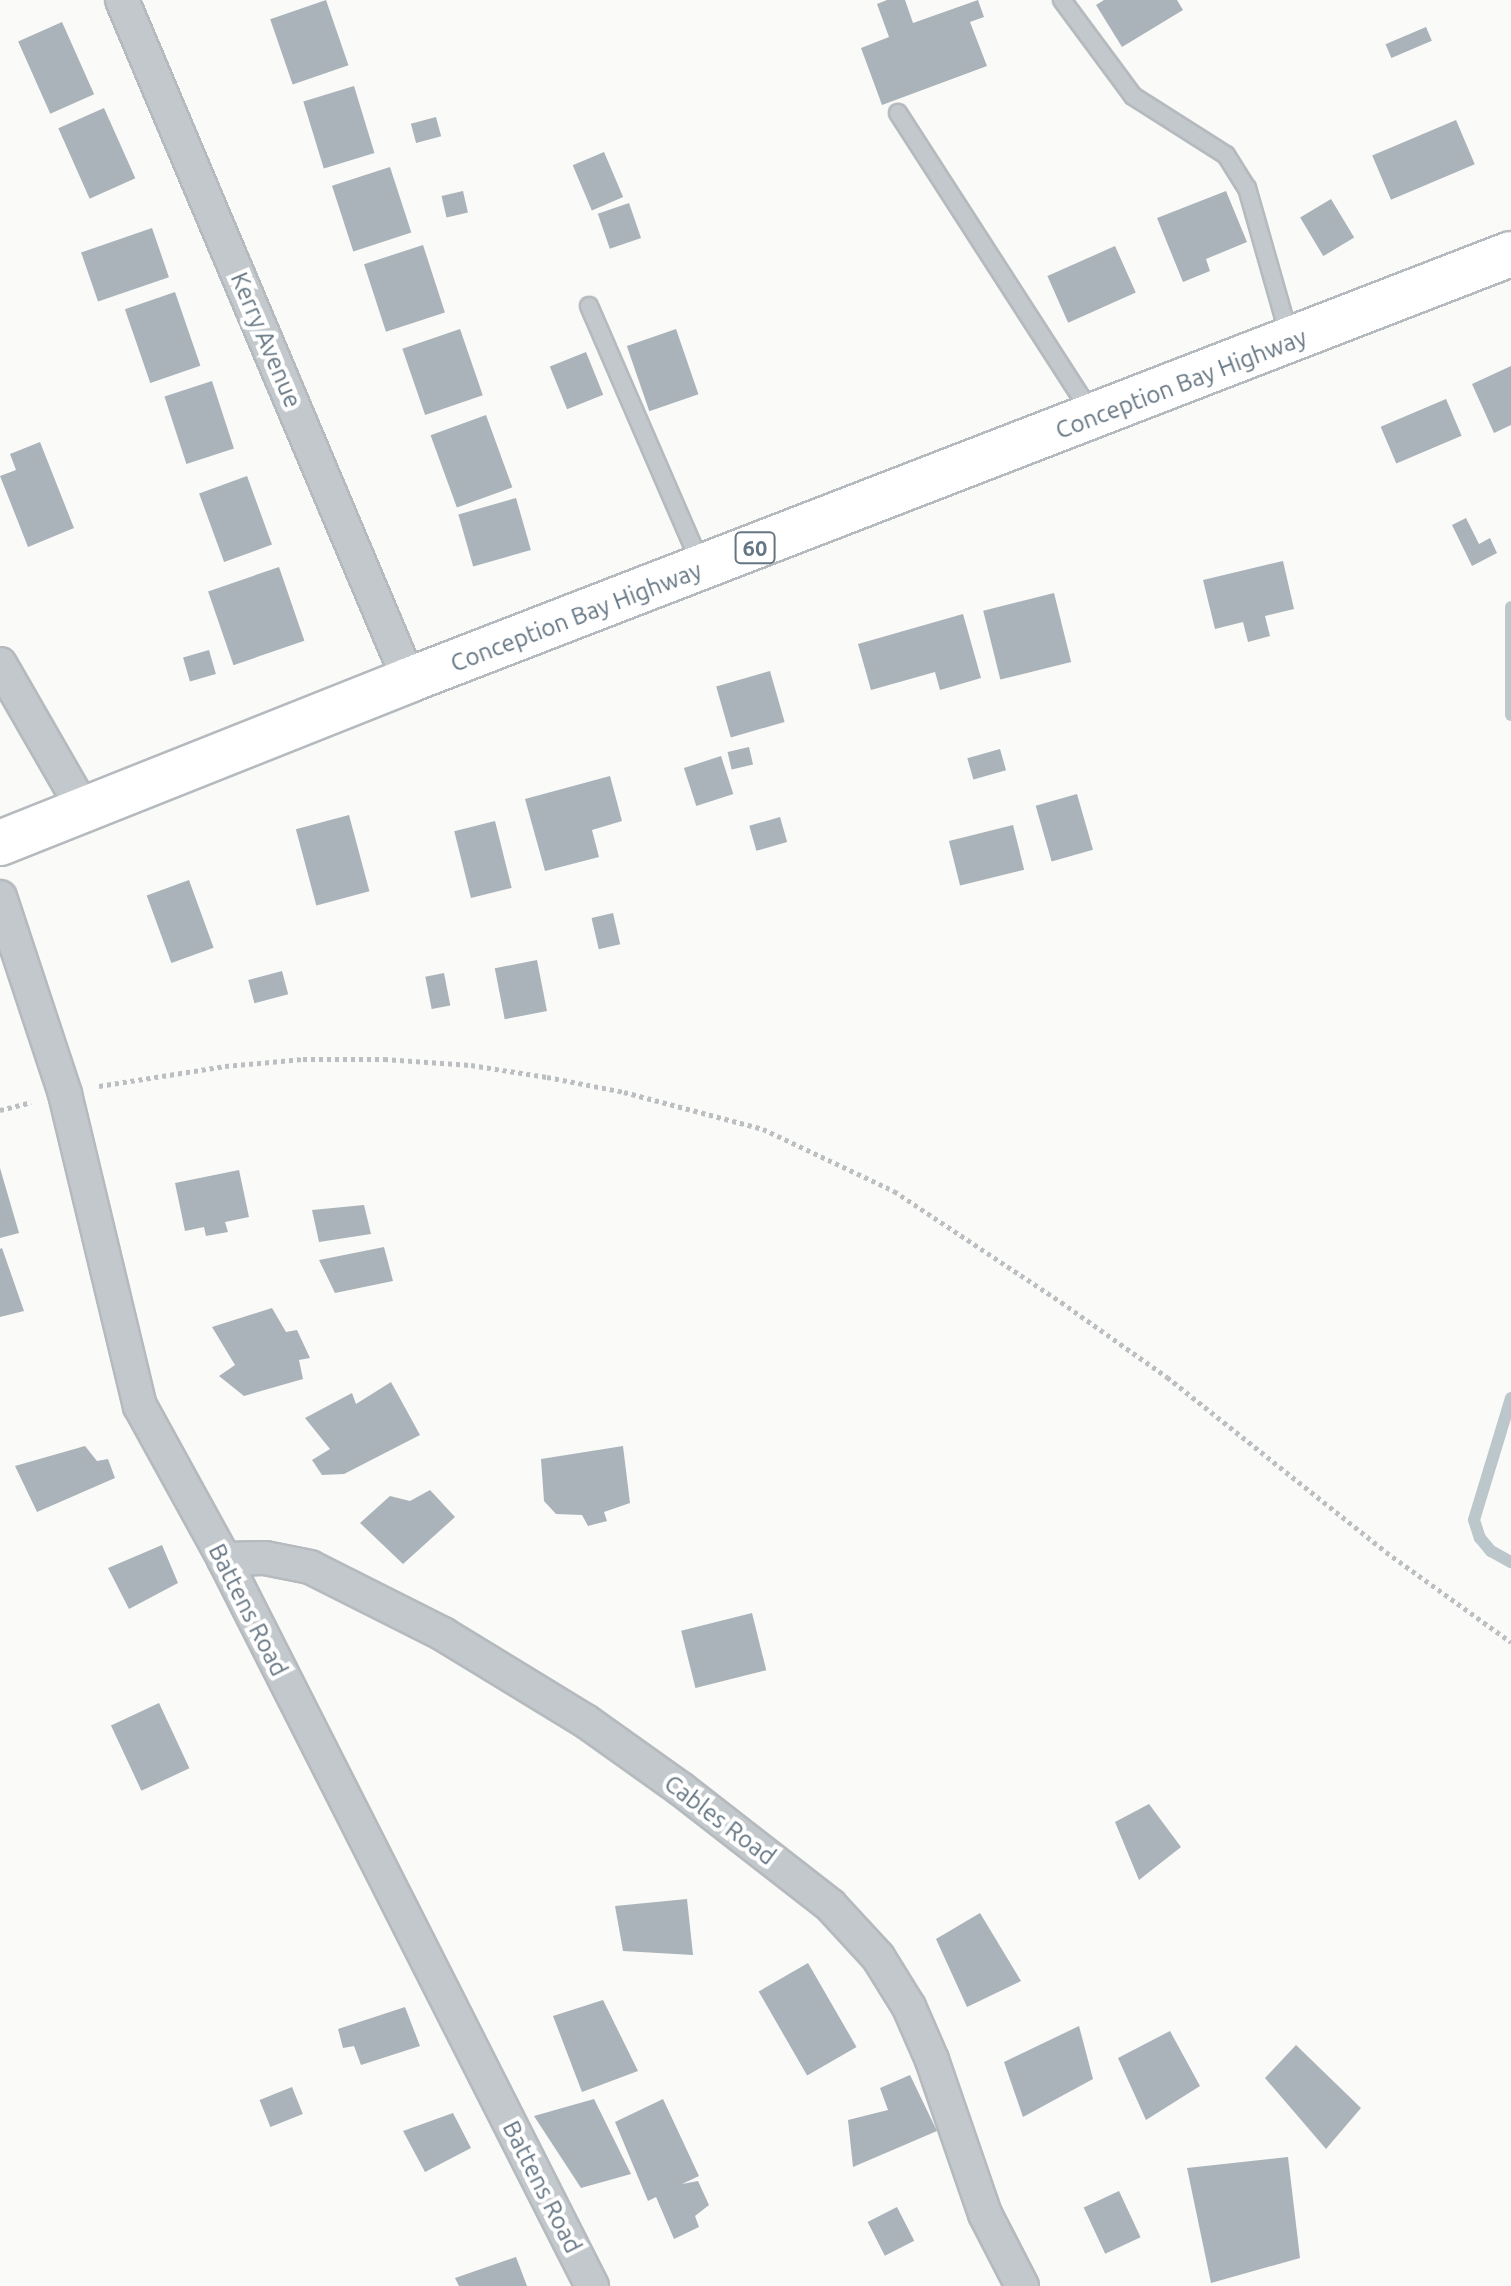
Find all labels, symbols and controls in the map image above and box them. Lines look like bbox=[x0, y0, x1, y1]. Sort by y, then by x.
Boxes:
street label: Kerry Avenue bbox=[225, 268, 307, 412]
street label: Conception Bay Highway bbox=[1051, 323, 1311, 445]
road number: 60 bbox=[733, 530, 777, 566]
street label: Conception Bay Highway bbox=[446, 556, 706, 678]
street label: Battens Road bbox=[202, 1539, 294, 1681]
street label: Cables Road bbox=[659, 1769, 781, 1871]
street label: Battens Road bbox=[496, 2116, 588, 2258]

